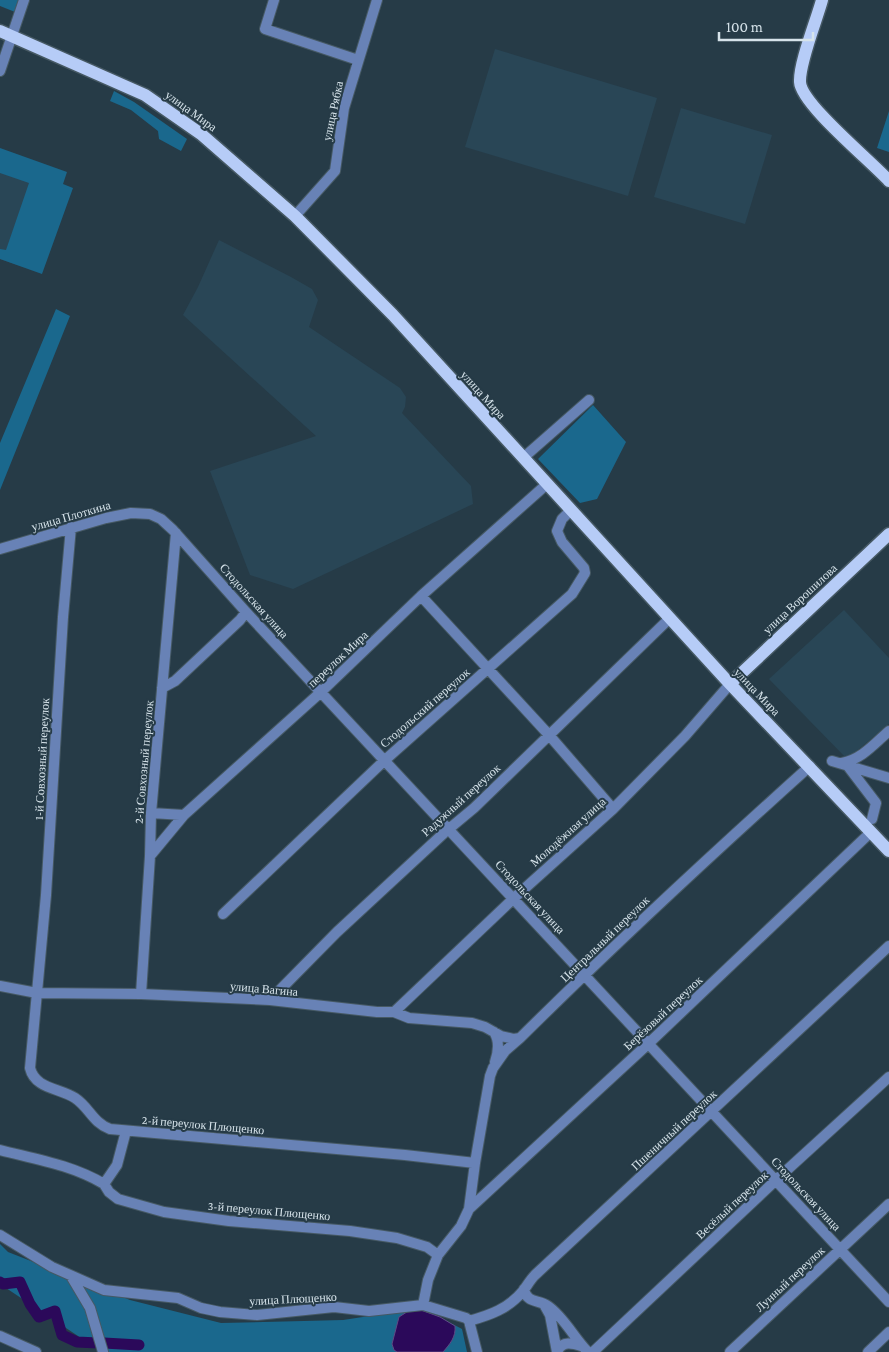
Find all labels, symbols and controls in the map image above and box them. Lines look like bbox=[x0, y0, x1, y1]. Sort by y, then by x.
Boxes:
scale bar bbox=[719, 10, 813, 42]
text: 100 m bbox=[726, 19, 763, 35]
street label: улица Рябка bbox=[320, 79, 346, 142]
street label: улица Мира bbox=[162, 88, 220, 135]
street label: улица Мира bbox=[458, 368, 509, 423]
street label: улица Плоткина bbox=[30, 498, 113, 534]
street label: Стодольская улица bbox=[217, 561, 292, 642]
street label: улица Ворошилова bbox=[760, 561, 841, 637]
street label: переулок Мира bbox=[305, 627, 371, 690]
street label: Стодольский переулок bbox=[377, 665, 473, 751]
street label: улица Мира bbox=[731, 665, 783, 719]
street label: 1-й Совхозный переулок bbox=[32, 697, 52, 820]
street label: 2-й Совхозный переулок bbox=[132, 699, 156, 824]
street label: Радужный переулок bbox=[419, 761, 504, 839]
street label: Молодёжная улица bbox=[527, 794, 609, 870]
street label: Стодольская улица bbox=[492, 857, 568, 937]
street label: Центральный переулок bbox=[558, 893, 652, 985]
street label: Берёзовый переулок bbox=[621, 973, 705, 1053]
street label: улица Вагина bbox=[229, 979, 299, 999]
street label: Пшеничный переулок bbox=[629, 1087, 720, 1173]
street label: 2-й переулок Плющенко bbox=[141, 1113, 265, 1137]
street label: Стодольская улица bbox=[768, 1154, 844, 1234]
street label: Весёлый переулок bbox=[693, 1168, 771, 1242]
street label: 3-й переулок Плющенко bbox=[207, 1199, 331, 1223]
street label: Лунный переулок bbox=[753, 1243, 828, 1315]
street label: улица Плющенко bbox=[249, 1290, 337, 1308]

